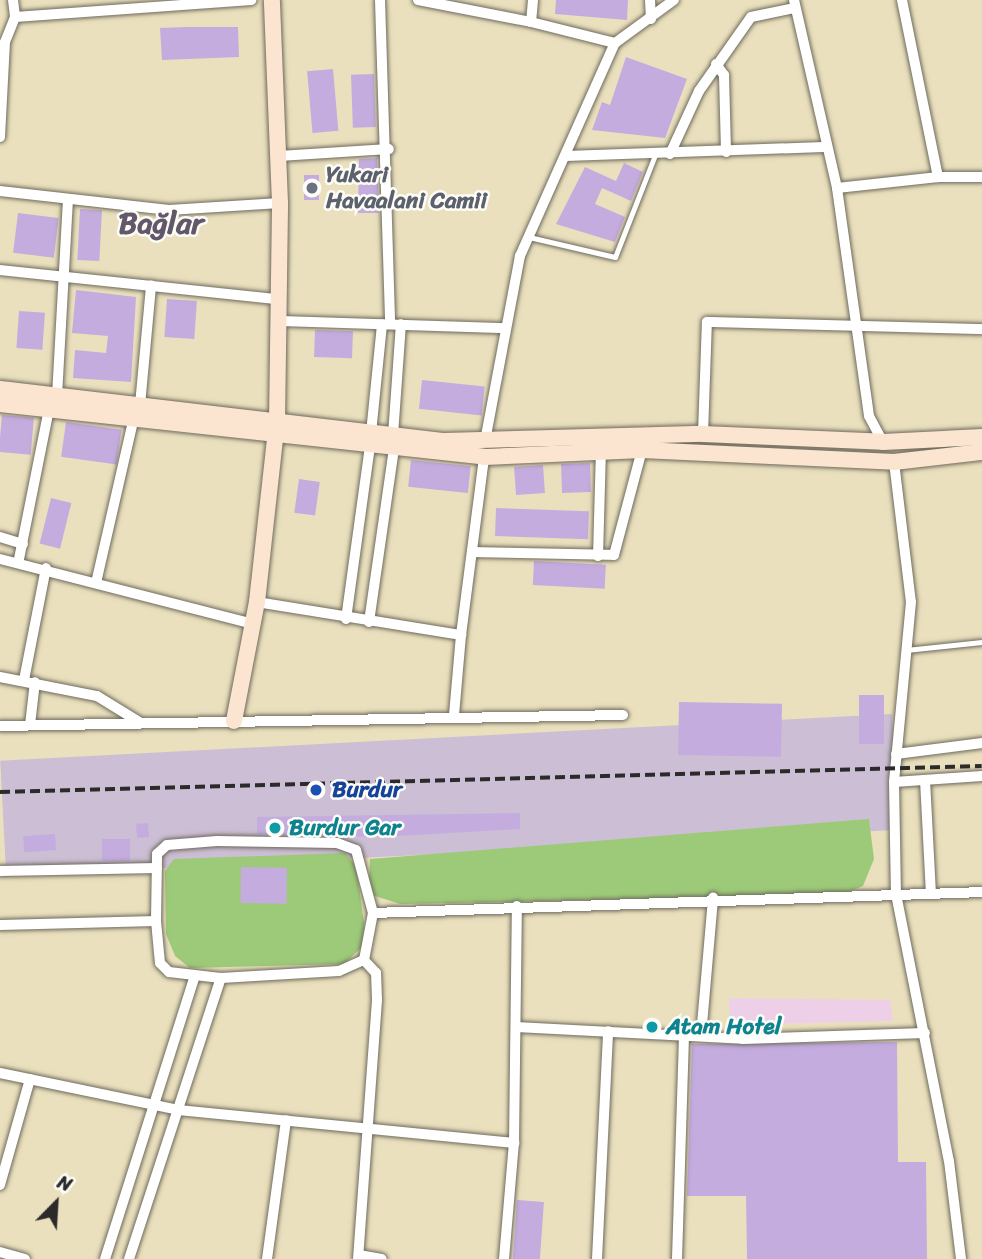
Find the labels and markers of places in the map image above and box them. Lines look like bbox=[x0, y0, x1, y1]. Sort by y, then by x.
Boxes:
place label: Yukari Havaalani Camii bbox=[326, 161, 487, 215]
marker: Yukari Havaalani Camii bbox=[304, 180, 320, 196]
place label: Burdur bbox=[332, 776, 402, 804]
marker: Burdur bbox=[306, 780, 326, 800]
place label: Burdur Gar bbox=[289, 814, 400, 842]
marker: Burdur Gar bbox=[267, 820, 283, 836]
place label: Atam Hotel bbox=[666, 1013, 783, 1041]
marker: Atam Hotel bbox=[644, 1019, 660, 1035]

